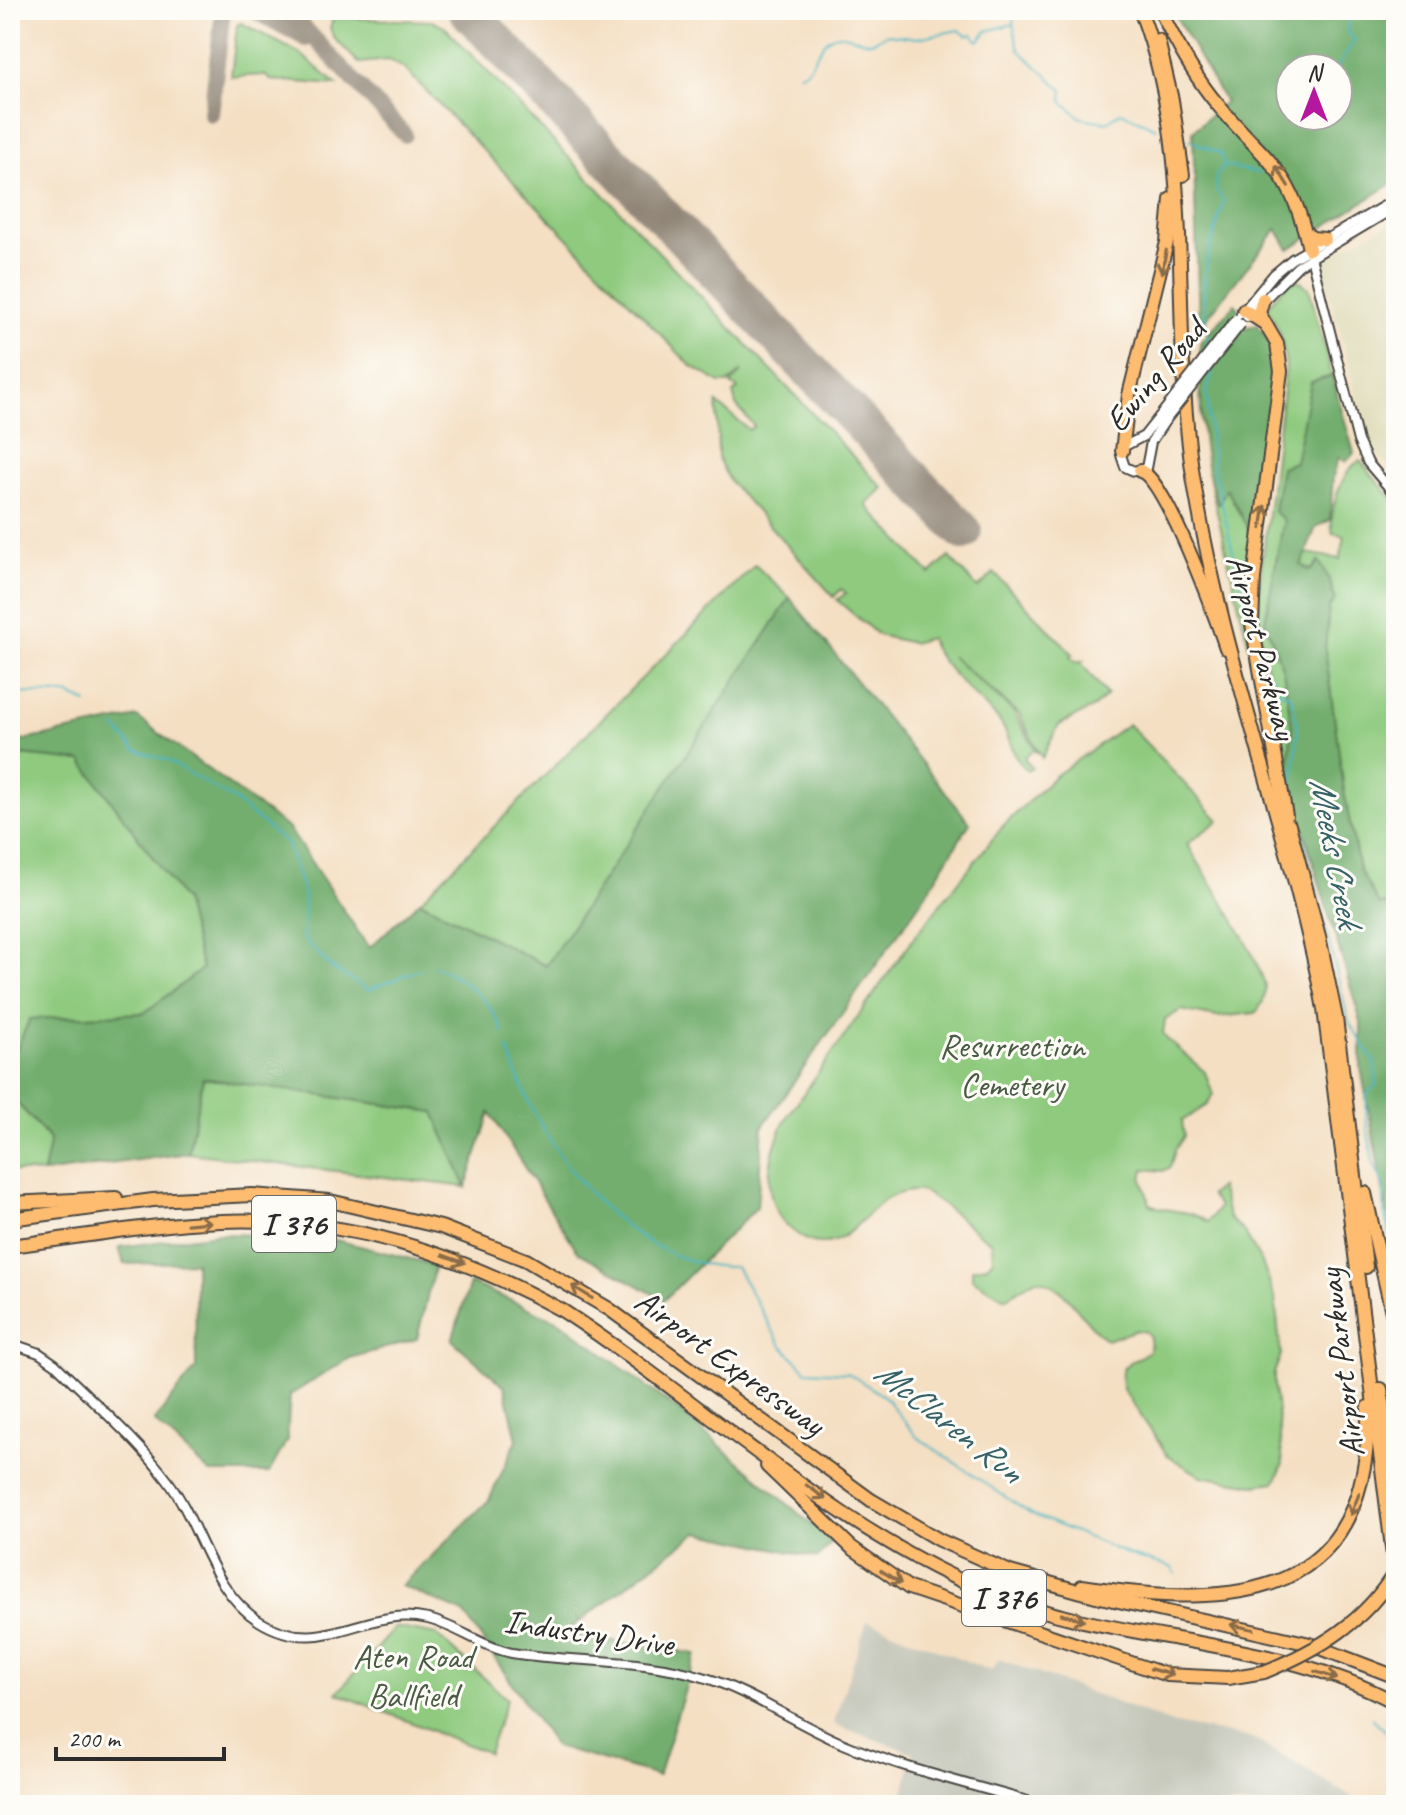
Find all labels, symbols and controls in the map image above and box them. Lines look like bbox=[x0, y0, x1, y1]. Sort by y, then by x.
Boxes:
north arrow bbox=[1274, 52, 1354, 132]
text: N bbox=[1307, 59, 1324, 87]
one-way arrow bbox=[1274, 165, 1290, 188]
one-way arrow bbox=[1155, 248, 1170, 274]
street label: Ewing Road bbox=[1095, 306, 1218, 440]
one-way arrow bbox=[1256, 505, 1271, 531]
street label: Airport Parkway bbox=[1217, 550, 1308, 746]
water label: Meeks Creek bbox=[1299, 774, 1374, 936]
park label: Resurrection Cemetery bbox=[939, 1024, 1087, 1106]
road number: I 376 bbox=[252, 1196, 336, 1252]
one-way arrow bbox=[185, 1215, 212, 1230]
one-way arrow bbox=[441, 1253, 466, 1267]
street label: Airport Parkway bbox=[1308, 1264, 1374, 1460]
street label: Airport Expressway bbox=[627, 1279, 835, 1447]
one-way arrow bbox=[571, 1284, 594, 1300]
water label: McClaren Run bbox=[866, 1349, 1035, 1495]
one-way arrow bbox=[804, 1484, 826, 1501]
one-way arrow bbox=[1347, 1491, 1361, 1516]
one-way arrow bbox=[879, 1569, 901, 1586]
road number: I 376 bbox=[962, 1570, 1046, 1626]
street label: Industry Drive bbox=[502, 1599, 678, 1665]
one-way arrow bbox=[1059, 1611, 1085, 1626]
one-way arrow bbox=[1230, 1619, 1256, 1634]
park label: Aten Road Ballfield bbox=[353, 1635, 478, 1717]
one-way arrow bbox=[1148, 1666, 1174, 1681]
one-way arrow bbox=[1313, 1669, 1338, 1684]
scale bar bbox=[56, 1711, 224, 1761]
text: 200 m bbox=[68, 1724, 122, 1754]

